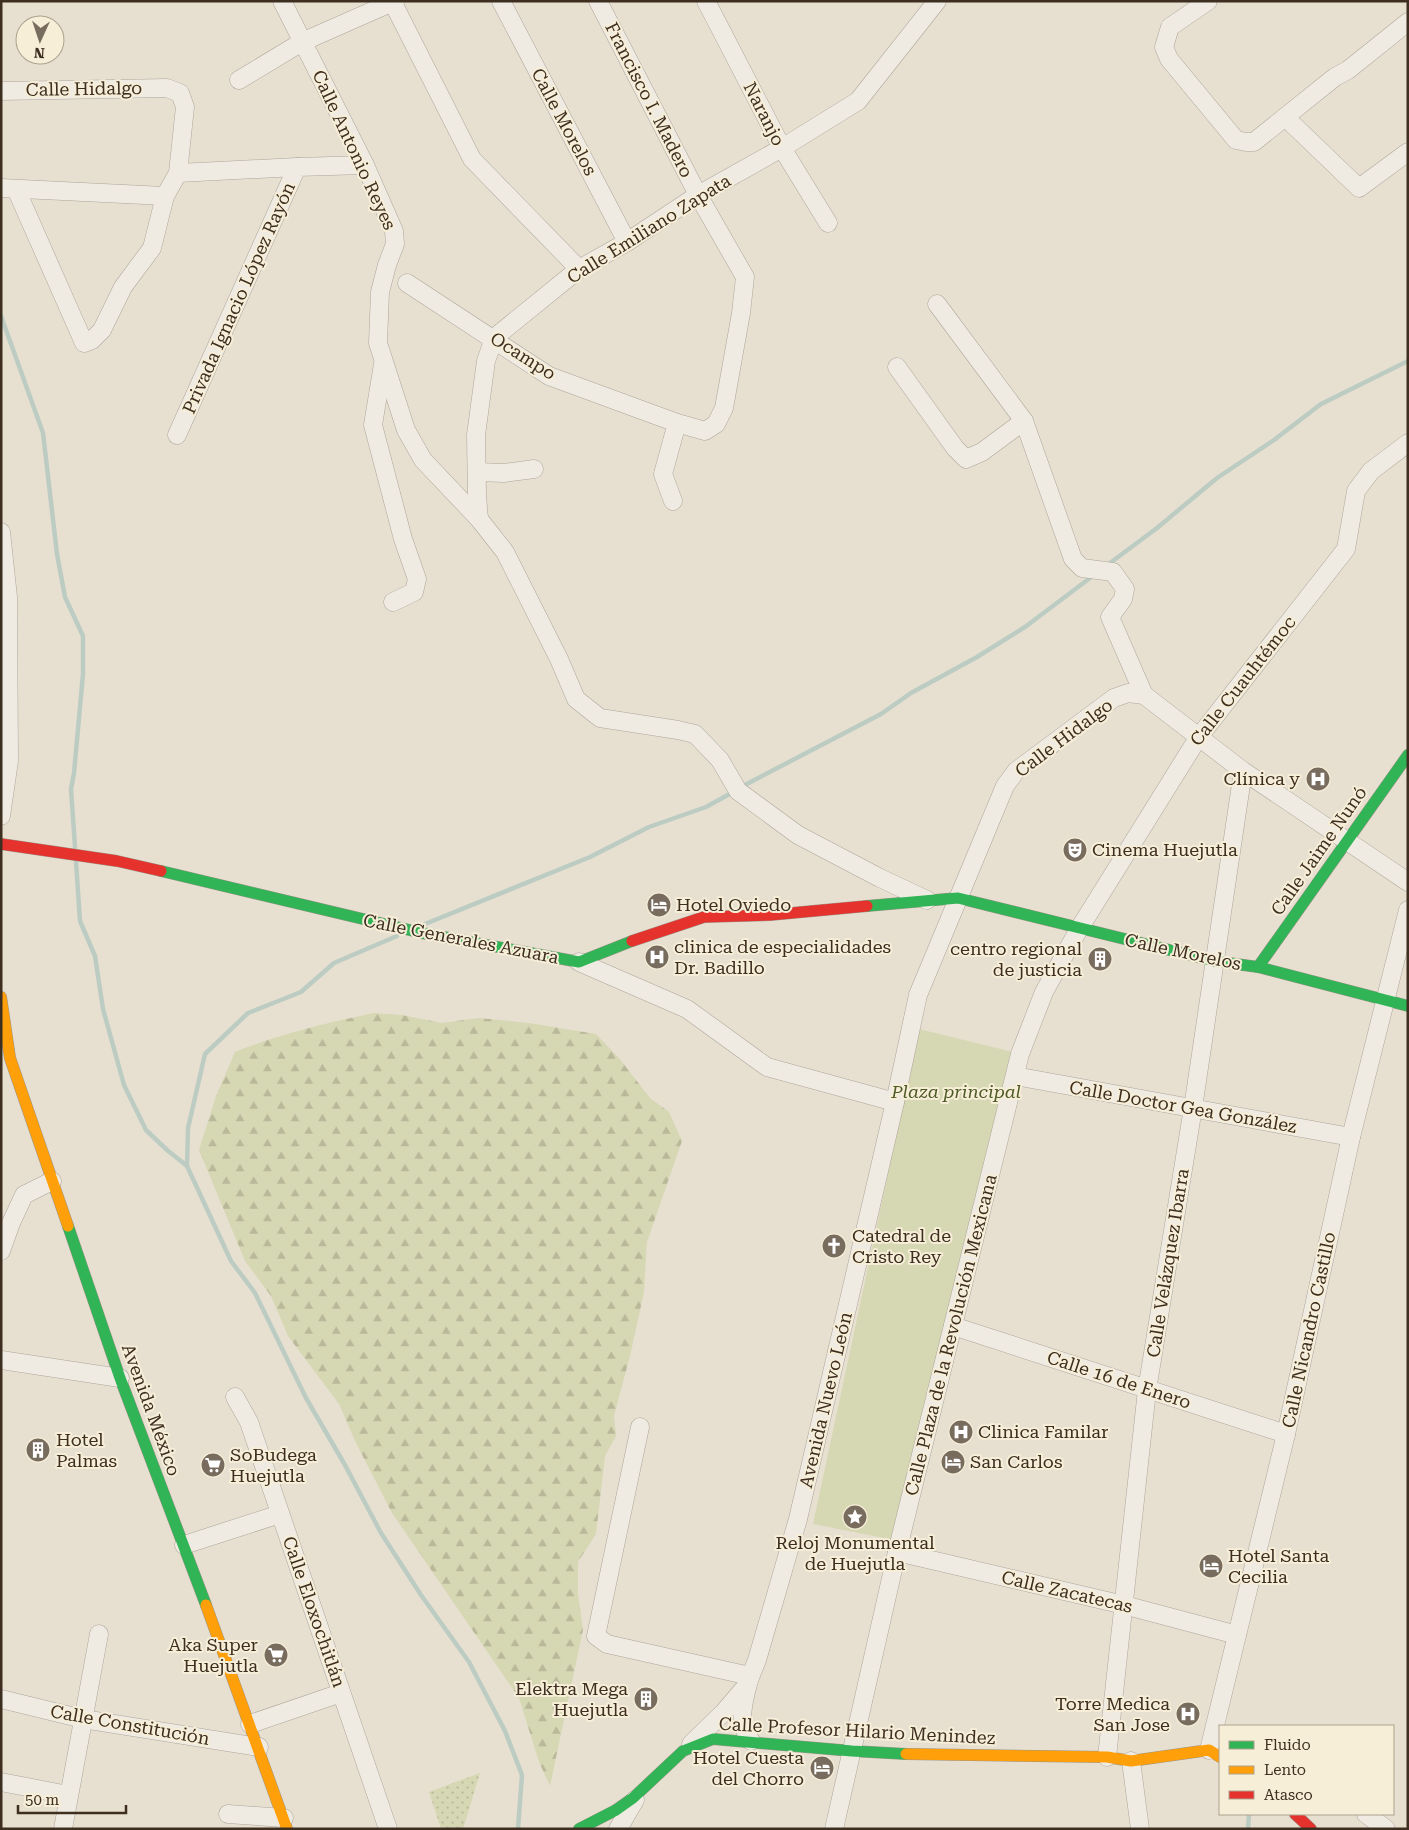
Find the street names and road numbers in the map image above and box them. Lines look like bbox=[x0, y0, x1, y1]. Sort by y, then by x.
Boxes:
street label: Francisco I. Madero bbox=[601, 19, 698, 181]
street label: Calle Morelos bbox=[527, 65, 601, 179]
street label: Calle Antonio Reyes bbox=[308, 67, 401, 233]
street label: Calle Hidalgo bbox=[25, 77, 142, 100]
street label: Naranjo bbox=[739, 78, 789, 149]
street label: Calle Emiliano Zapata bbox=[563, 169, 735, 288]
street label: Privada Ignacio López Rayón bbox=[178, 178, 299, 417]
street label: Ocampo bbox=[487, 327, 560, 384]
street label: Calle Cuauhtémoc bbox=[1185, 612, 1300, 750]
street label: Calle Hidalgo bbox=[1011, 694, 1117, 781]
street label: Calle Jaime Nunó bbox=[1266, 782, 1371, 919]
street label: Calle Generales Azuara bbox=[362, 909, 561, 968]
street label: Calle Morelos bbox=[1123, 929, 1243, 974]
street label: Calle Doctor Gea González bbox=[1068, 1076, 1299, 1137]
street label: Calle Velázquez Ibarra bbox=[1142, 1167, 1193, 1359]
street label: Calle Plaza de la Revolución Mexicana bbox=[900, 1172, 1001, 1498]
street label: Calle Nicandro Castillo bbox=[1277, 1230, 1340, 1430]
street label: Avenida Nuevo León bbox=[795, 1310, 856, 1490]
street label: Avenida México bbox=[118, 1341, 185, 1479]
street label: Calle 16 de Enero bbox=[1044, 1346, 1194, 1413]
street label: Calle Eloxochitlán bbox=[279, 1534, 350, 1690]
street label: Calle Zacatecas bbox=[1000, 1566, 1135, 1617]
street label: Calle Constitución bbox=[49, 1700, 212, 1749]
street label: Calle Profesor Hilario Menindez bbox=[718, 1713, 996, 1748]

